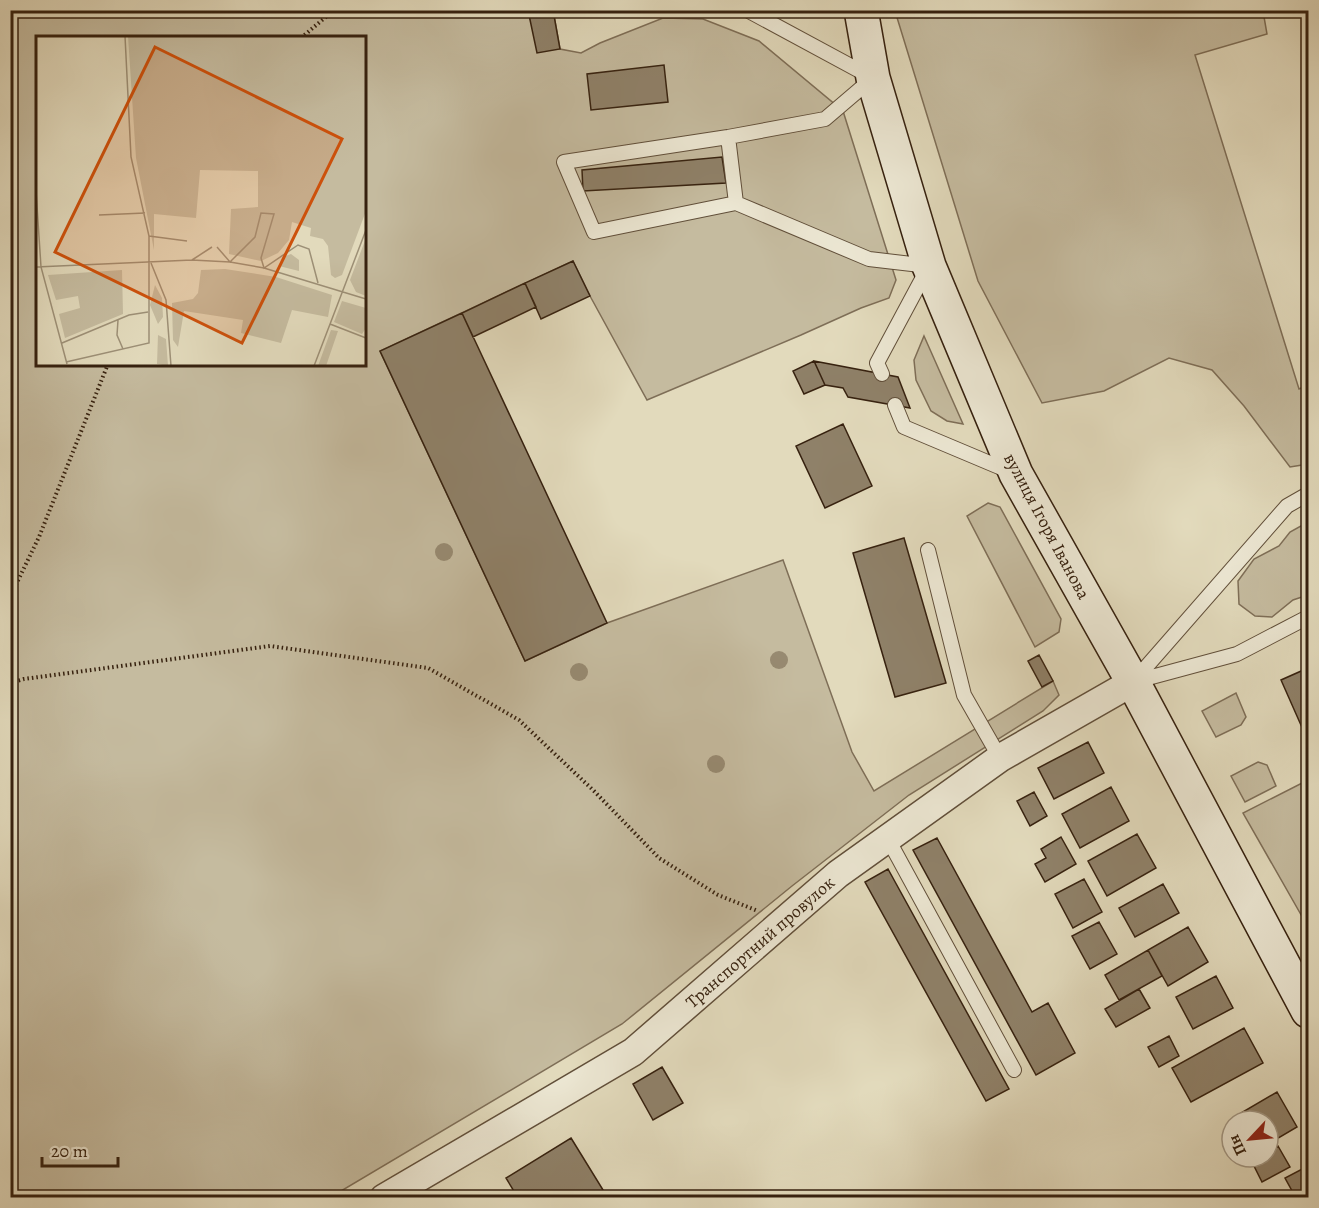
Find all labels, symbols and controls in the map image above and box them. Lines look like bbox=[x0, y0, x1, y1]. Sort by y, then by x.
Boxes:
inset map bbox=[36, 36, 366, 366]
street label: вулиця Ігоря Іванова bbox=[998, 449, 1096, 604]
street label: Транспортний провулок bbox=[680, 871, 840, 1013]
north arrow bbox=[1220, 1109, 1280, 1169]
scale bar bbox=[42, 1130, 118, 1168]
text: Пн bbox=[1223, 1131, 1252, 1159]
text: 20 m bbox=[51, 1139, 88, 1163]

